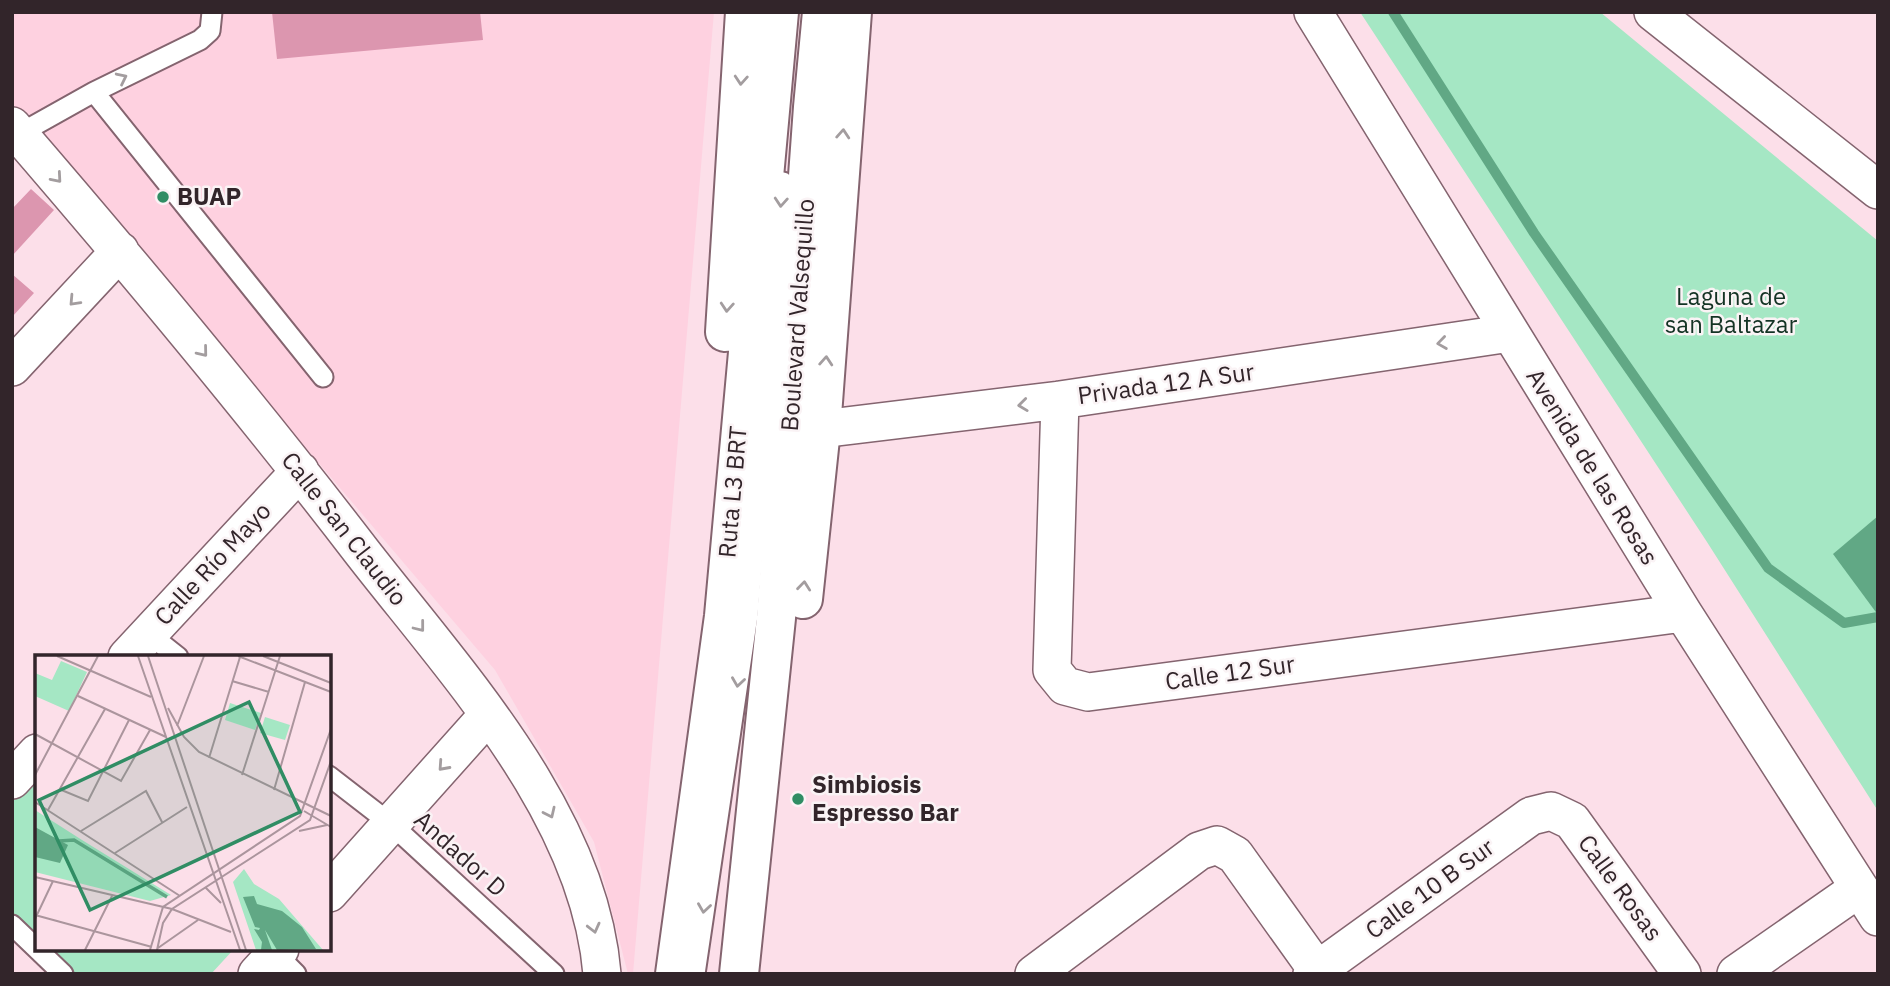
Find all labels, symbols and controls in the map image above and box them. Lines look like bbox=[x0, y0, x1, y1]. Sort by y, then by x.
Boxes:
one-way arrow bbox=[115, 72, 127, 86]
one-way arrow bbox=[734, 75, 749, 86]
one-way arrow bbox=[835, 128, 850, 139]
one-way arrow bbox=[49, 170, 61, 183]
place label: BUAP bbox=[177, 180, 241, 212]
marker: BUAP bbox=[155, 189, 171, 205]
one-way arrow bbox=[774, 197, 789, 208]
street label: Boulevard Valsequillo bbox=[773, 198, 821, 432]
park label: Laguna de san Baltazar bbox=[1665, 280, 1798, 340]
one-way arrow bbox=[69, 293, 82, 306]
one-way arrow bbox=[719, 302, 734, 313]
one-way arrow bbox=[1436, 335, 1448, 350]
one-way arrow bbox=[195, 344, 207, 357]
one-way arrow bbox=[818, 355, 833, 366]
street label: Privada 12 A Sur bbox=[1076, 355, 1256, 411]
street label: Avenida de las Rosas bbox=[1519, 362, 1666, 571]
one-way arrow bbox=[1017, 397, 1029, 412]
street label: Ruta L3 BRT bbox=[710, 424, 754, 559]
street label: Calle San Claudio bbox=[275, 445, 415, 612]
street label: Calle Río Mayo bbox=[147, 495, 278, 632]
one-way arrow bbox=[797, 580, 812, 591]
one-way arrow bbox=[412, 619, 425, 631]
street label: Calle 12 Sur bbox=[1163, 647, 1297, 697]
inset map bbox=[35, 655, 331, 951]
one-way arrow bbox=[730, 677, 745, 688]
one-way arrow bbox=[439, 758, 451, 771]
place label: Simbiosis Espresso Bar bbox=[812, 768, 959, 828]
marker: Simbiosis Espresso Bar bbox=[790, 791, 806, 807]
street label: Andador D bbox=[408, 803, 514, 903]
one-way arrow bbox=[542, 806, 556, 818]
street label: Calle Rosas bbox=[1571, 828, 1670, 947]
street label: Calle 10 B Sur bbox=[1359, 831, 1500, 946]
one-way arrow bbox=[697, 902, 712, 913]
one-way arrow bbox=[586, 922, 600, 934]

